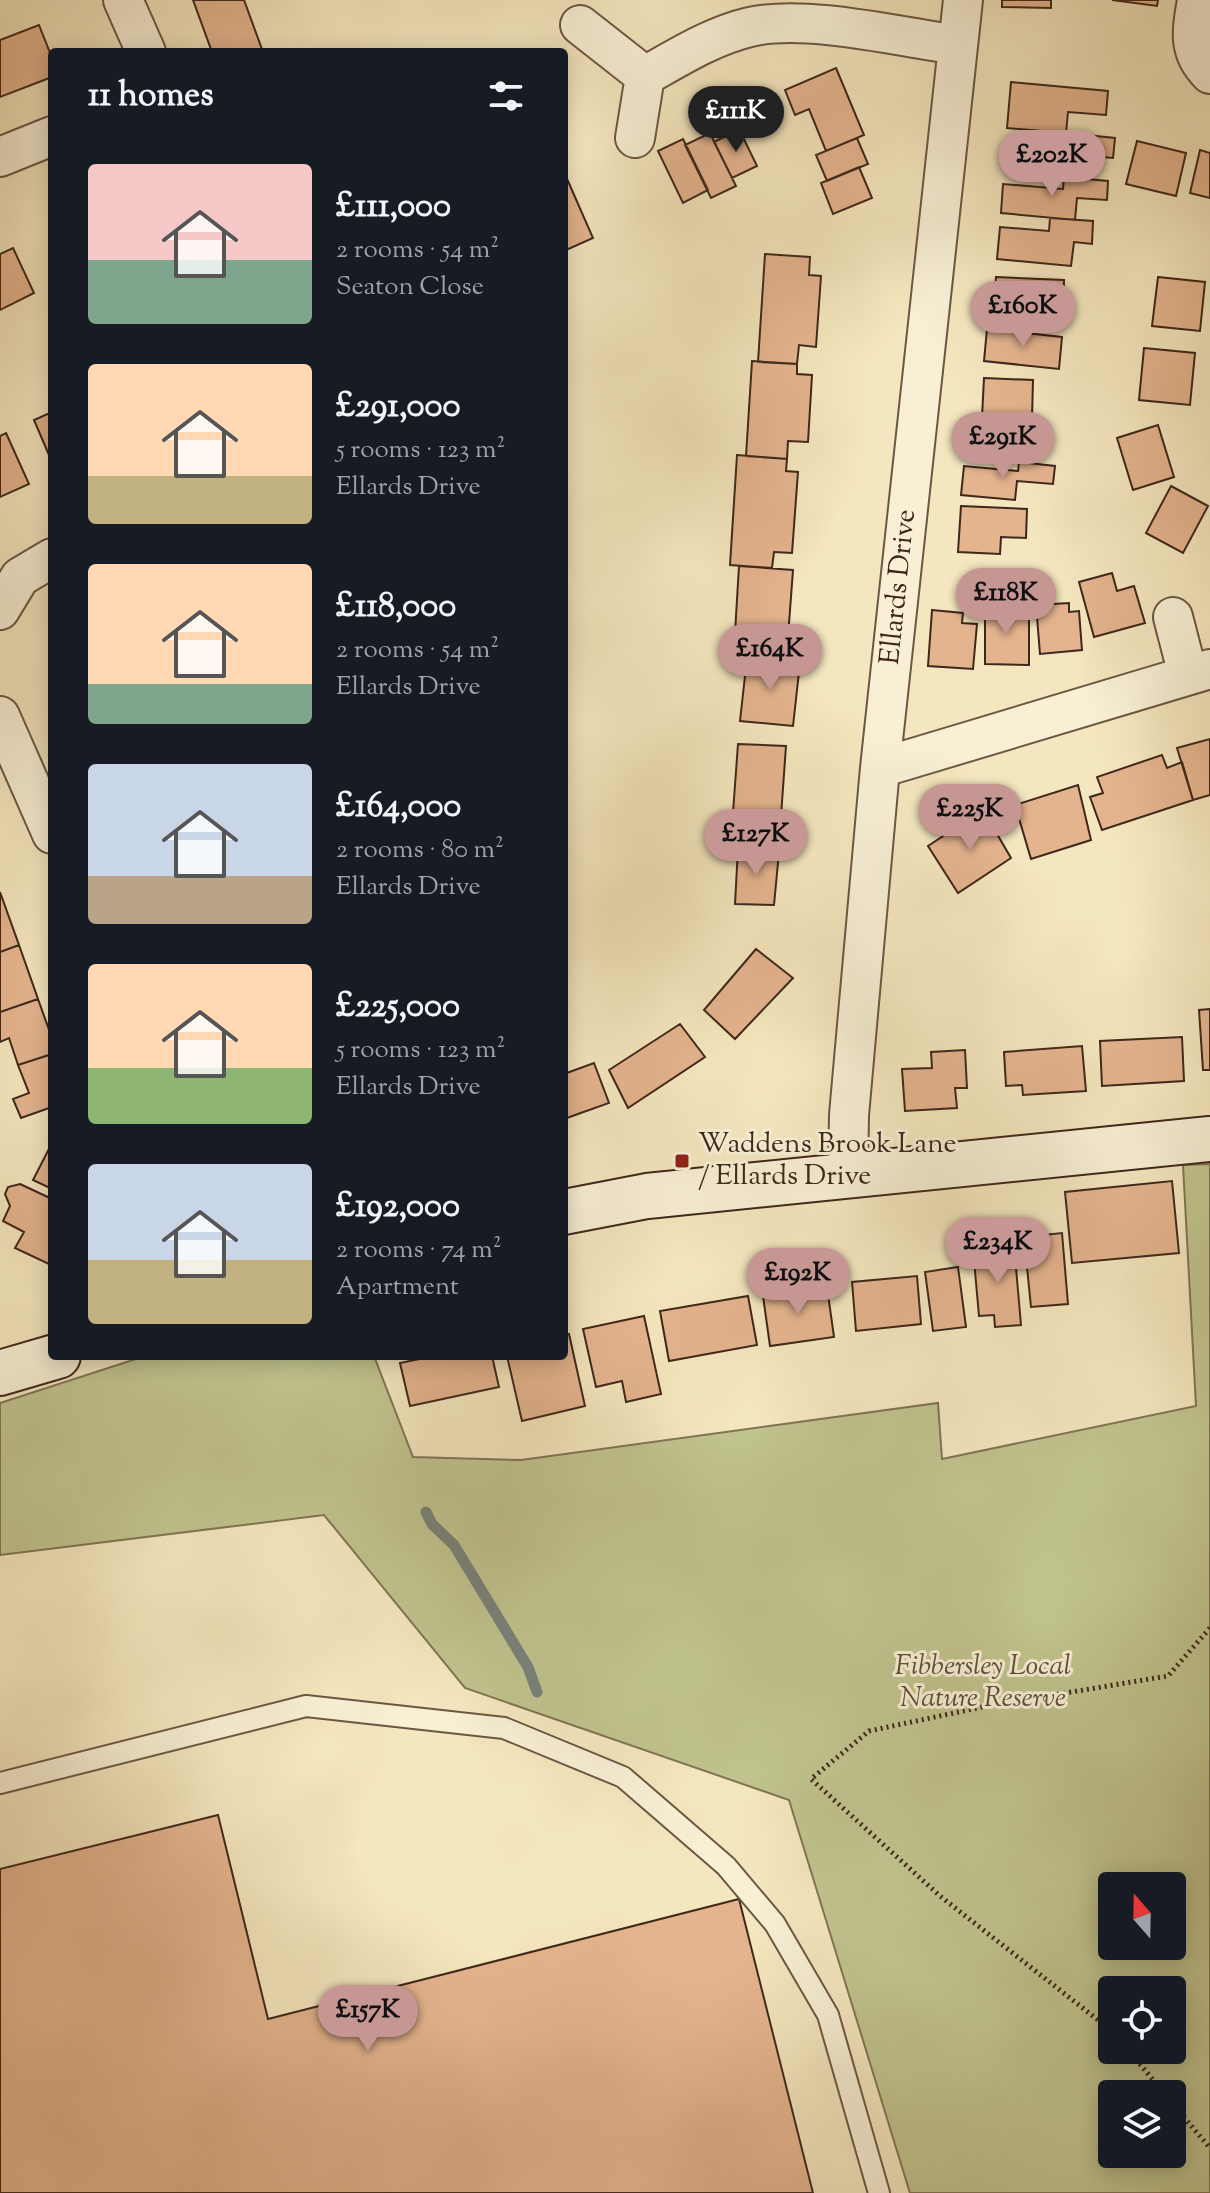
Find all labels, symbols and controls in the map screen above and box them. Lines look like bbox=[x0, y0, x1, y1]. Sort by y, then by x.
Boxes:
text: 11 homes bbox=[88, 72, 214, 121]
icon: filters bbox=[484, 74, 528, 118]
pin: £111K bbox=[680, 86, 792, 154]
text: £111K bbox=[706, 93, 766, 130]
pin: £202K bbox=[996, 130, 1108, 198]
text: £202K bbox=[1016, 137, 1088, 174]
text: £111,000 bbox=[336, 183, 451, 232]
icon: home bbox=[152, 196, 248, 292]
text: 2 rooms · 54 m² bbox=[336, 232, 499, 269]
text: Seaton Close bbox=[336, 269, 484, 306]
pin: £160K bbox=[967, 281, 1079, 349]
text: £160K bbox=[989, 288, 1057, 325]
text: £291,000 bbox=[336, 383, 460, 432]
icon: home bbox=[152, 396, 248, 492]
pin: £291K bbox=[947, 412, 1059, 480]
text: £291K bbox=[970, 419, 1036, 456]
text: 5 rooms · 123 m² bbox=[336, 432, 505, 469]
text: Ellards Drive bbox=[336, 469, 481, 506]
street label: Ellards Drive bbox=[871, 507, 927, 667]
pin: £118K bbox=[950, 568, 1062, 636]
text: £118K bbox=[974, 575, 1038, 612]
text: £118,000 bbox=[336, 583, 456, 632]
icon: home bbox=[152, 596, 248, 692]
pin: £164K bbox=[714, 624, 826, 692]
text: £164K bbox=[736, 631, 804, 668]
text: 2 rooms · 54 m² bbox=[336, 632, 499, 669]
text: Ellards Drive bbox=[336, 669, 481, 706]
text: £164,000 bbox=[336, 783, 461, 832]
pin: £225K bbox=[914, 784, 1026, 852]
text: £225K bbox=[937, 791, 1003, 828]
icon: home bbox=[152, 796, 248, 892]
pin: £127K bbox=[700, 809, 812, 877]
text: £127K bbox=[722, 816, 790, 853]
text: 2 rooms · 80 m² bbox=[336, 832, 504, 869]
text: Ellards Drive bbox=[336, 869, 481, 906]
text: £225,000 bbox=[336, 983, 460, 1032]
icon: home bbox=[152, 996, 248, 1092]
text: 5 rooms · 123 m² bbox=[336, 1032, 505, 1069]
text: Ellards Drive bbox=[336, 1069, 481, 1106]
place label: Waddens Brook Lane / Ellards Drive bbox=[698, 1125, 957, 1197]
marker: Waddens Brook Lane / Ellards Drive bbox=[673, 1152, 691, 1170]
text: £192,000 bbox=[336, 1183, 460, 1232]
icon: home bbox=[152, 1196, 248, 1292]
pin: £234K bbox=[942, 1217, 1054, 1285]
text: £234K bbox=[963, 1224, 1033, 1261]
text: 2 rooms · 74 m² bbox=[336, 1232, 501, 1269]
pin: £192K bbox=[742, 1248, 854, 1316]
text: £192K bbox=[765, 1255, 831, 1292]
text: Apartment bbox=[336, 1269, 459, 1306]
park label: Fibbersley Local Nature Reserve bbox=[895, 1647, 1071, 1719]
north arrow bbox=[1098, 1872, 1186, 1960]
map controls bbox=[1098, 1872, 1186, 2168]
button: locate bbox=[1098, 1976, 1186, 2064]
pin: £157K bbox=[312, 1985, 424, 2053]
text: £157K bbox=[336, 1992, 400, 2029]
button: layers bbox=[1098, 2080, 1186, 2168]

